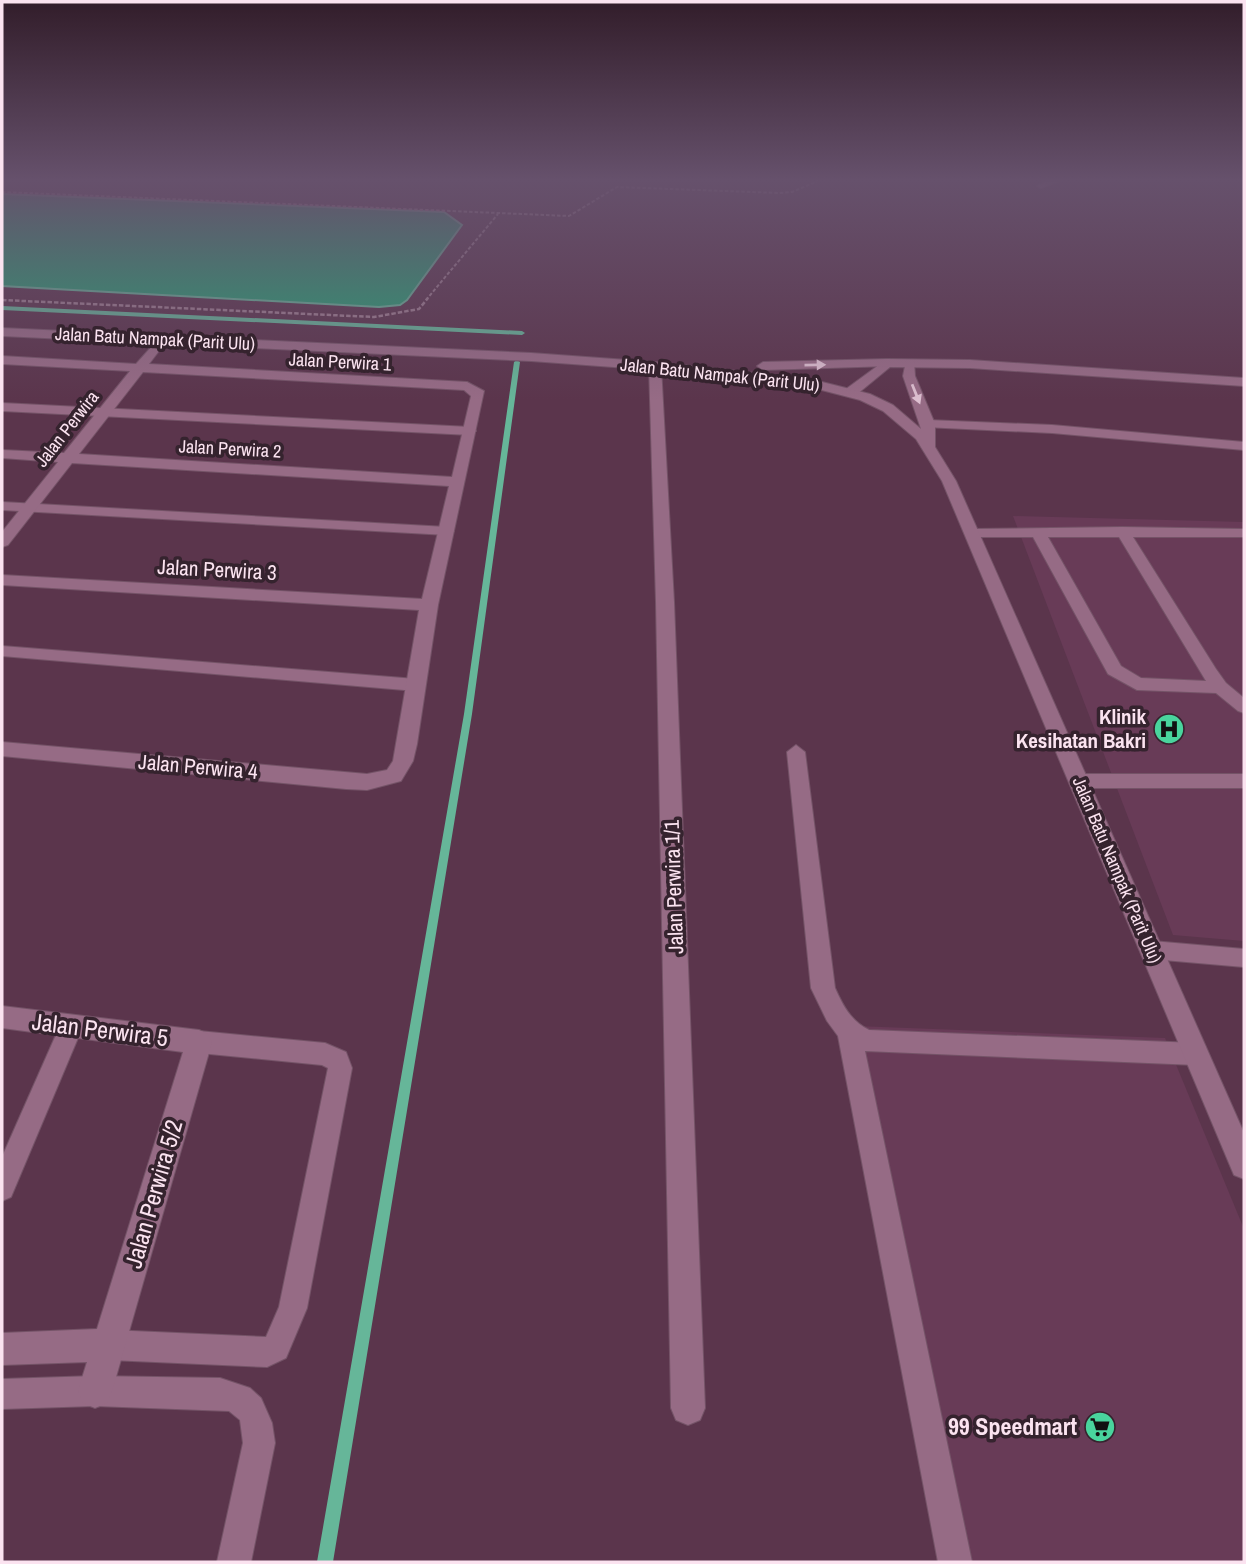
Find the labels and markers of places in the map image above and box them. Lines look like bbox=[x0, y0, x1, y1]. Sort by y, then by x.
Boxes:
place label: Klinik Kesihatan Bakri bbox=[1016, 702, 1146, 755]
hospital icon: Klinik Kesihatan Bakri bbox=[1152, 712, 1186, 746]
place label: 99 Speedmart bbox=[948, 1410, 1077, 1442]
supermarket icon: 99 Speedmart bbox=[1083, 1410, 1117, 1444]

